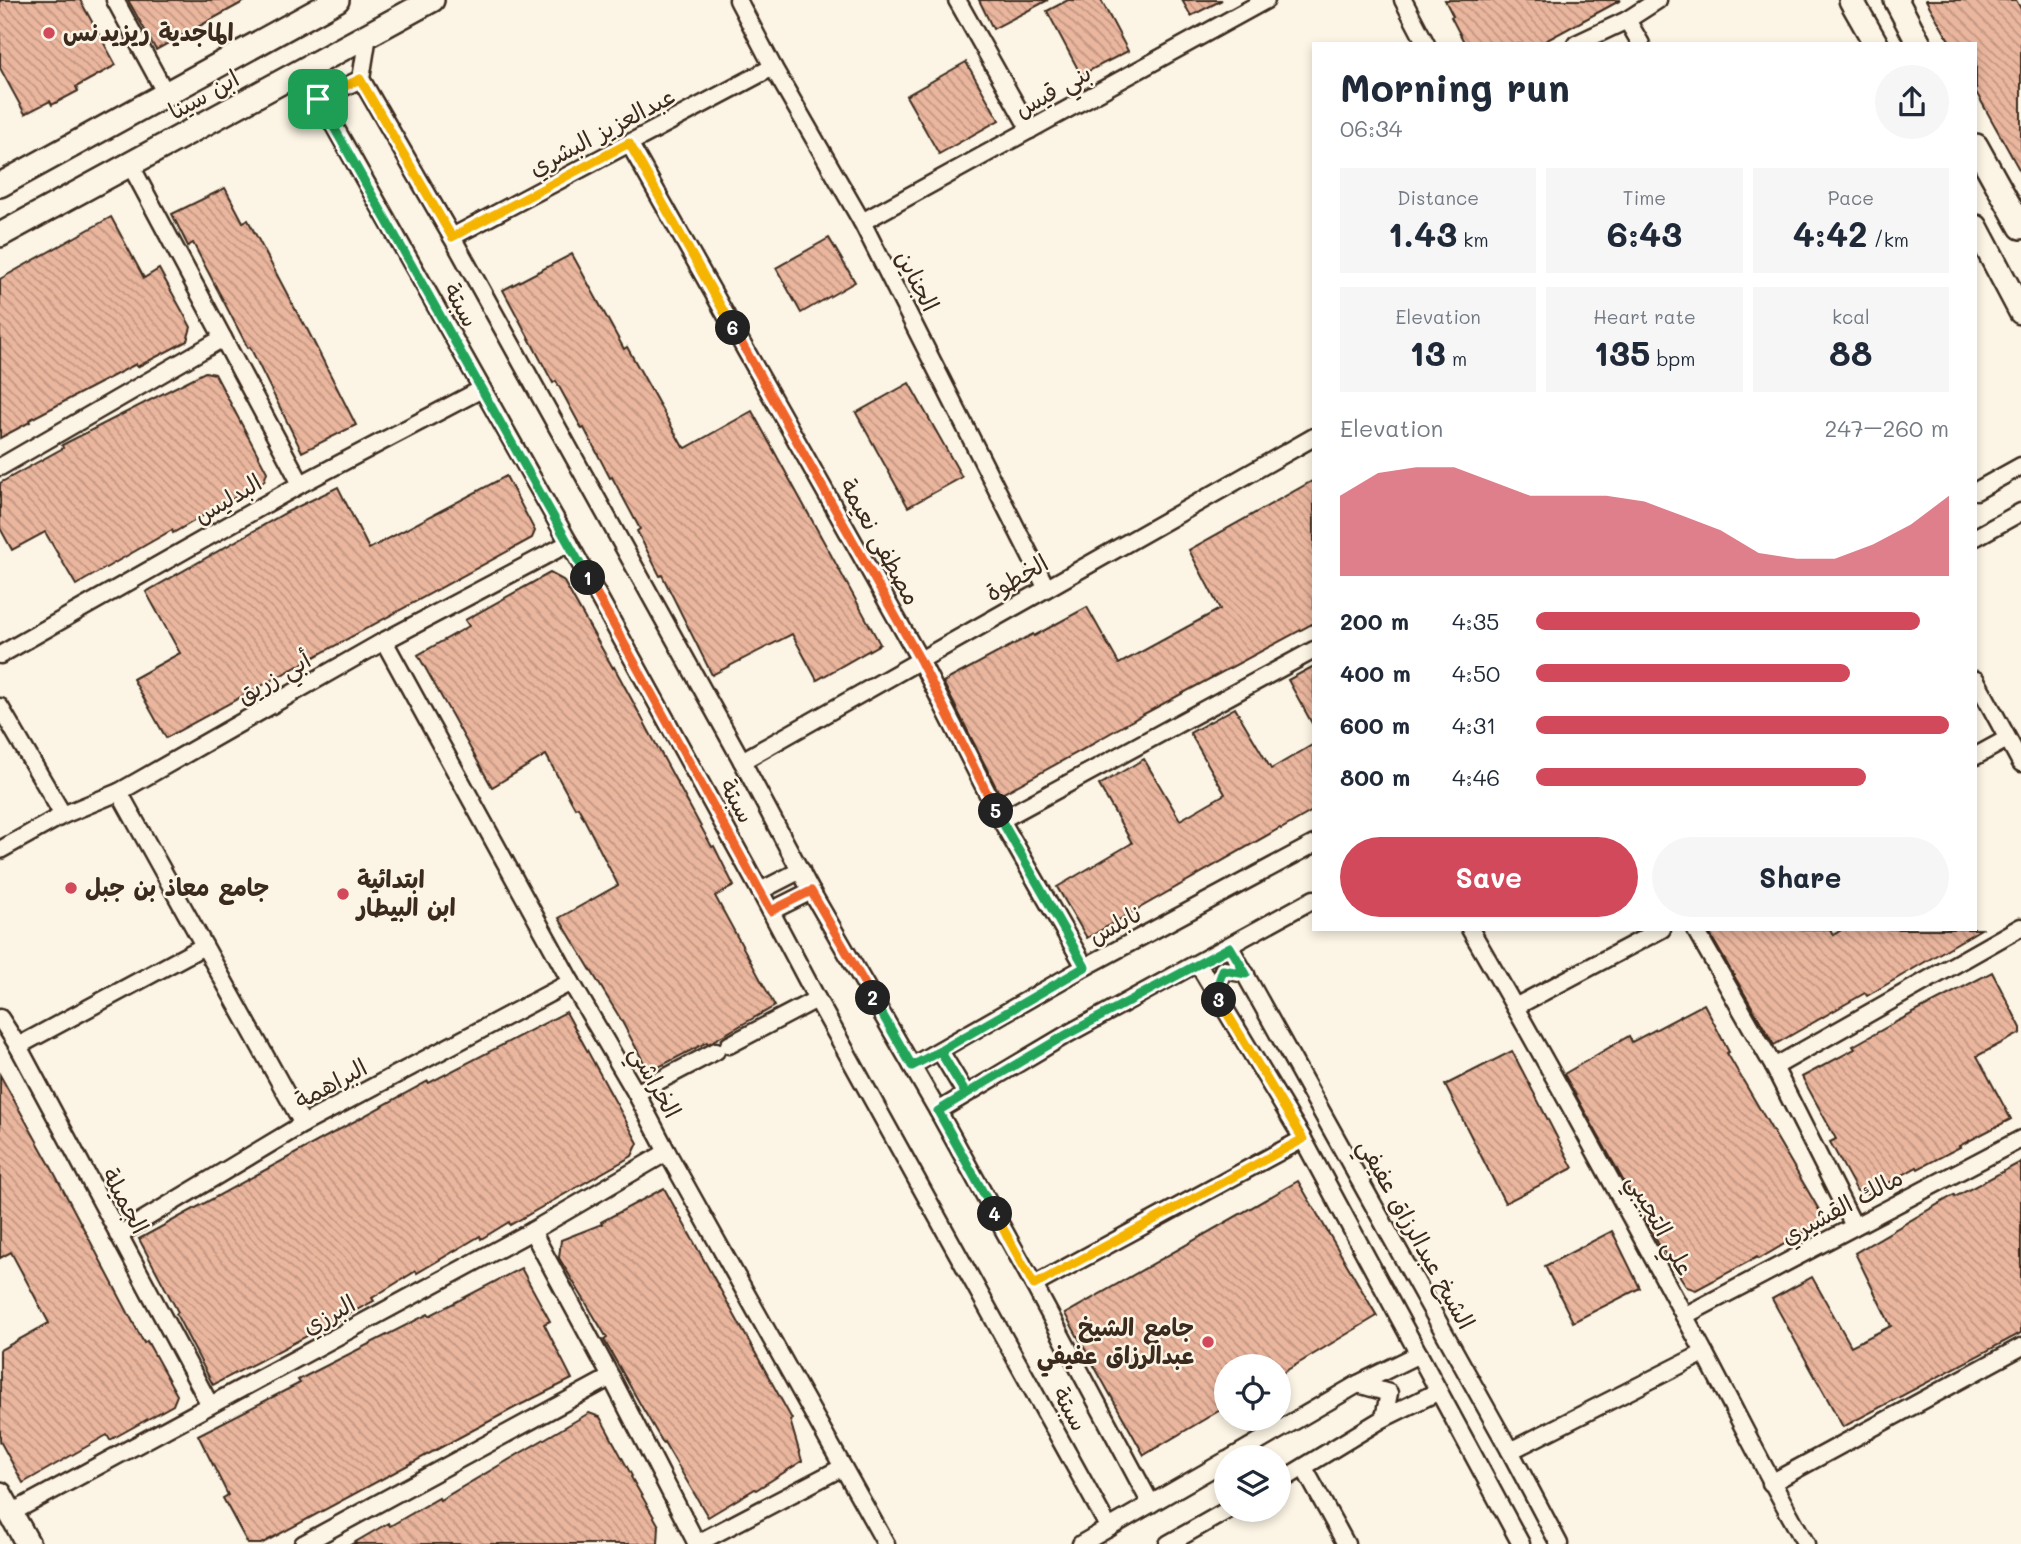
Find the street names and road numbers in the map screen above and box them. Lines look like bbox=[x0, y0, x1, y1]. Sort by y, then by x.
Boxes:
street label: بني قيس bbox=[1008, 56, 1100, 130]
street label: ابن سينا bbox=[162, 62, 244, 126]
street label: عبدالعزيز البشري bbox=[523, 79, 681, 185]
street label: الجناين bbox=[890, 244, 947, 316]
street label: سبتة bbox=[438, 277, 487, 332]
street label: البدليس bbox=[188, 466, 267, 530]
street label: مصطفى نعيمة bbox=[833, 472, 929, 611]
street label: الخطوة bbox=[979, 546, 1053, 607]
street label: أبي زريق bbox=[231, 643, 320, 716]
street label: سبتة bbox=[714, 773, 763, 828]
street label: نابلس bbox=[1082, 897, 1146, 950]
street label: الخراشي bbox=[618, 1039, 689, 1126]
street label: البراهمة bbox=[289, 1051, 372, 1115]
street label: الشيخ عبدالرزاق عفيفي bbox=[1346, 1132, 1483, 1338]
street label: مالك القشيري bbox=[1775, 1161, 1909, 1253]
street label: الجميلة bbox=[96, 1162, 157, 1239]
street label: علي التجيبي bbox=[1615, 1168, 1702, 1284]
street label: البرزي bbox=[296, 1287, 362, 1343]
street label: سبتة bbox=[1047, 1381, 1096, 1436]

